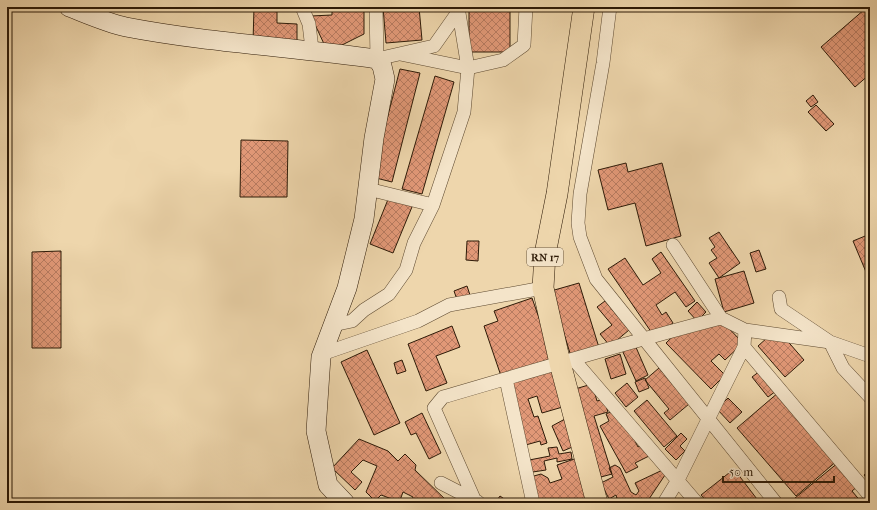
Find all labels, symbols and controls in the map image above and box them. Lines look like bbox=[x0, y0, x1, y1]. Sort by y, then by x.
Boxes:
road number: RN 17 bbox=[527, 248, 563, 266]
scale bar bbox=[723, 458, 834, 484]
text: 50 m bbox=[729, 465, 753, 479]

